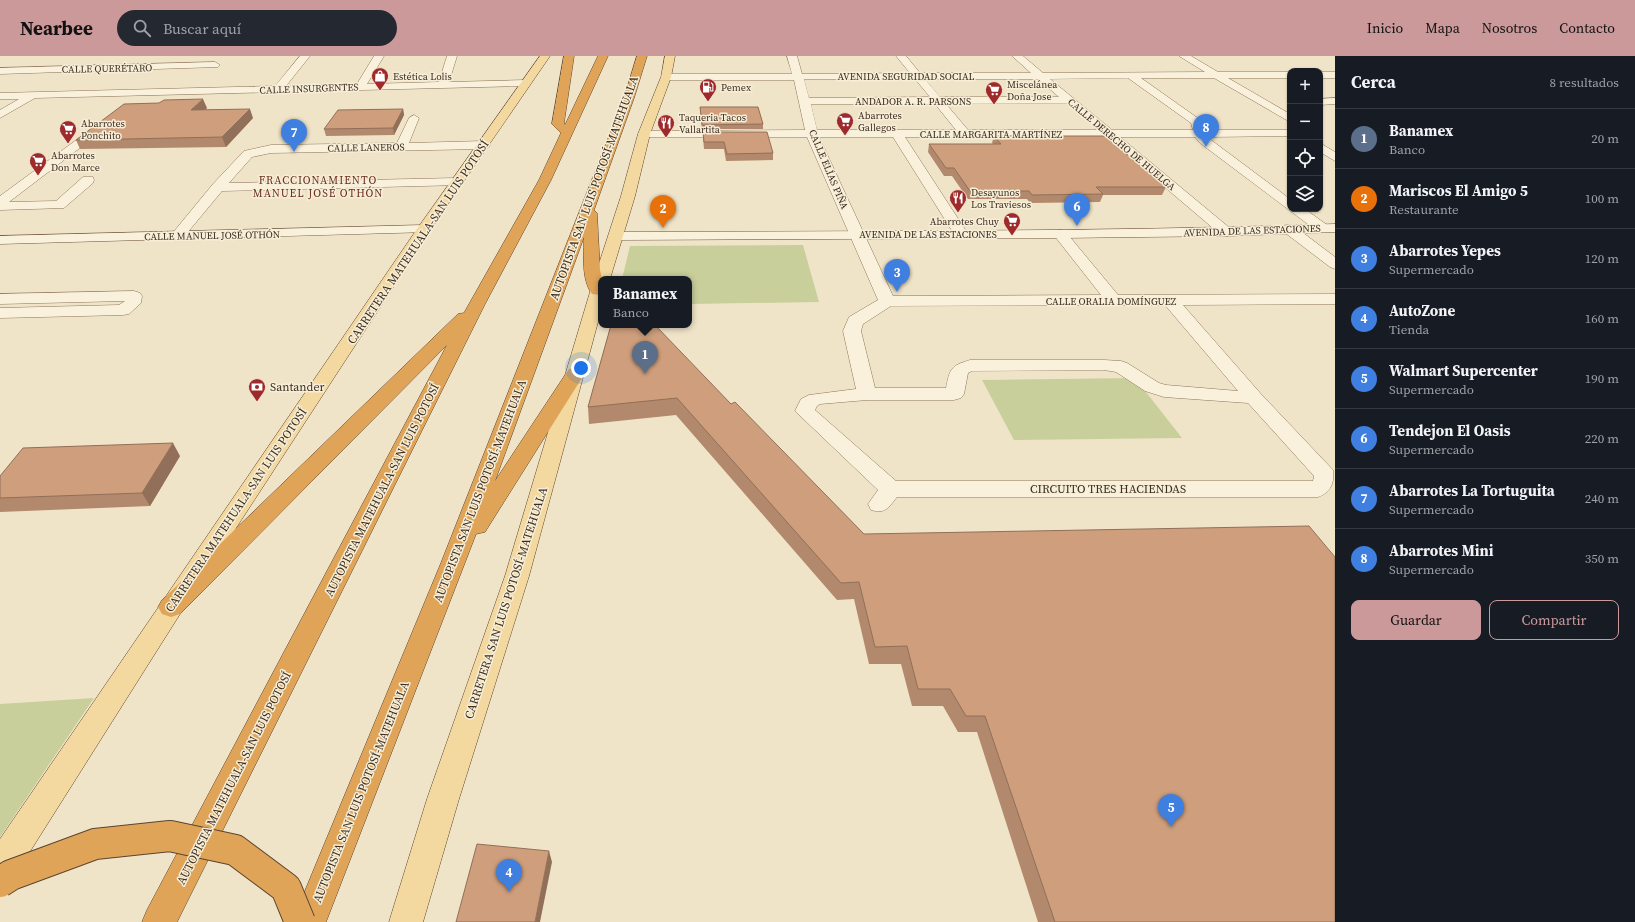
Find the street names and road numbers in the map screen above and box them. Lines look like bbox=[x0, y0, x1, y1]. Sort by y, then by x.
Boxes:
street label: CALLE QUERÉTARO bbox=[62, 61, 152, 76]
street label: AVENIDA SEGURIDAD SOCIAL bbox=[838, 70, 975, 83]
street label: AUTOPISTA SAN LUIS POTOSÍ-MATEHUALA bbox=[546, 74, 642, 302]
street label: CALLE INSURGENTES bbox=[259, 80, 359, 97]
street label: ANDADOR A. R. PARSONS bbox=[855, 95, 971, 108]
street label: CALLE DERECHO DE HUELGA bbox=[1065, 95, 1178, 194]
street label: CALLE ELÍAS PIÑA bbox=[806, 127, 851, 211]
street label: CALLE MARGARITA MARTÍNEZ bbox=[920, 128, 1063, 141]
street label: CARRETERA MATEHUALA-SAN LUIS POTOSÍ bbox=[343, 137, 493, 347]
street label: CALLE LANEROS bbox=[327, 140, 405, 155]
street label: AVENIDA DE LAS ESTACIONES bbox=[1183, 222, 1321, 239]
street label: CALLE MANUEL JOSÉ OTHÓN bbox=[144, 228, 280, 243]
street label: AVENIDA DE LAS ESTACIONES bbox=[859, 228, 997, 241]
street label: CALLE ORALIA DOMÍNGUEZ bbox=[1046, 295, 1177, 308]
street label: AUTOPISTA SAN LUIS POTOSÍ-MATEHUALA bbox=[430, 377, 530, 605]
street label: AUTOPISTA MATEHUALA-SAN LUIS POTOSÍ bbox=[321, 381, 443, 599]
street label: CARRETERA MATEHUALA-SAN LUIS POTOSÍ bbox=[161, 405, 311, 615]
street label: CIRCUITO TRES HACIENDAS bbox=[1030, 481, 1186, 497]
street label: CARRETERA SAN LUIS POTOSÍ-MATEHUALA bbox=[461, 485, 551, 721]
street label: AUTOPISTA MATEHUALA-SAN LUIS POTOSÍ bbox=[173, 669, 295, 887]
street label: AUTOPISTA SAN LUIS POTOSÍ-MATEHUALA bbox=[309, 679, 413, 905]

